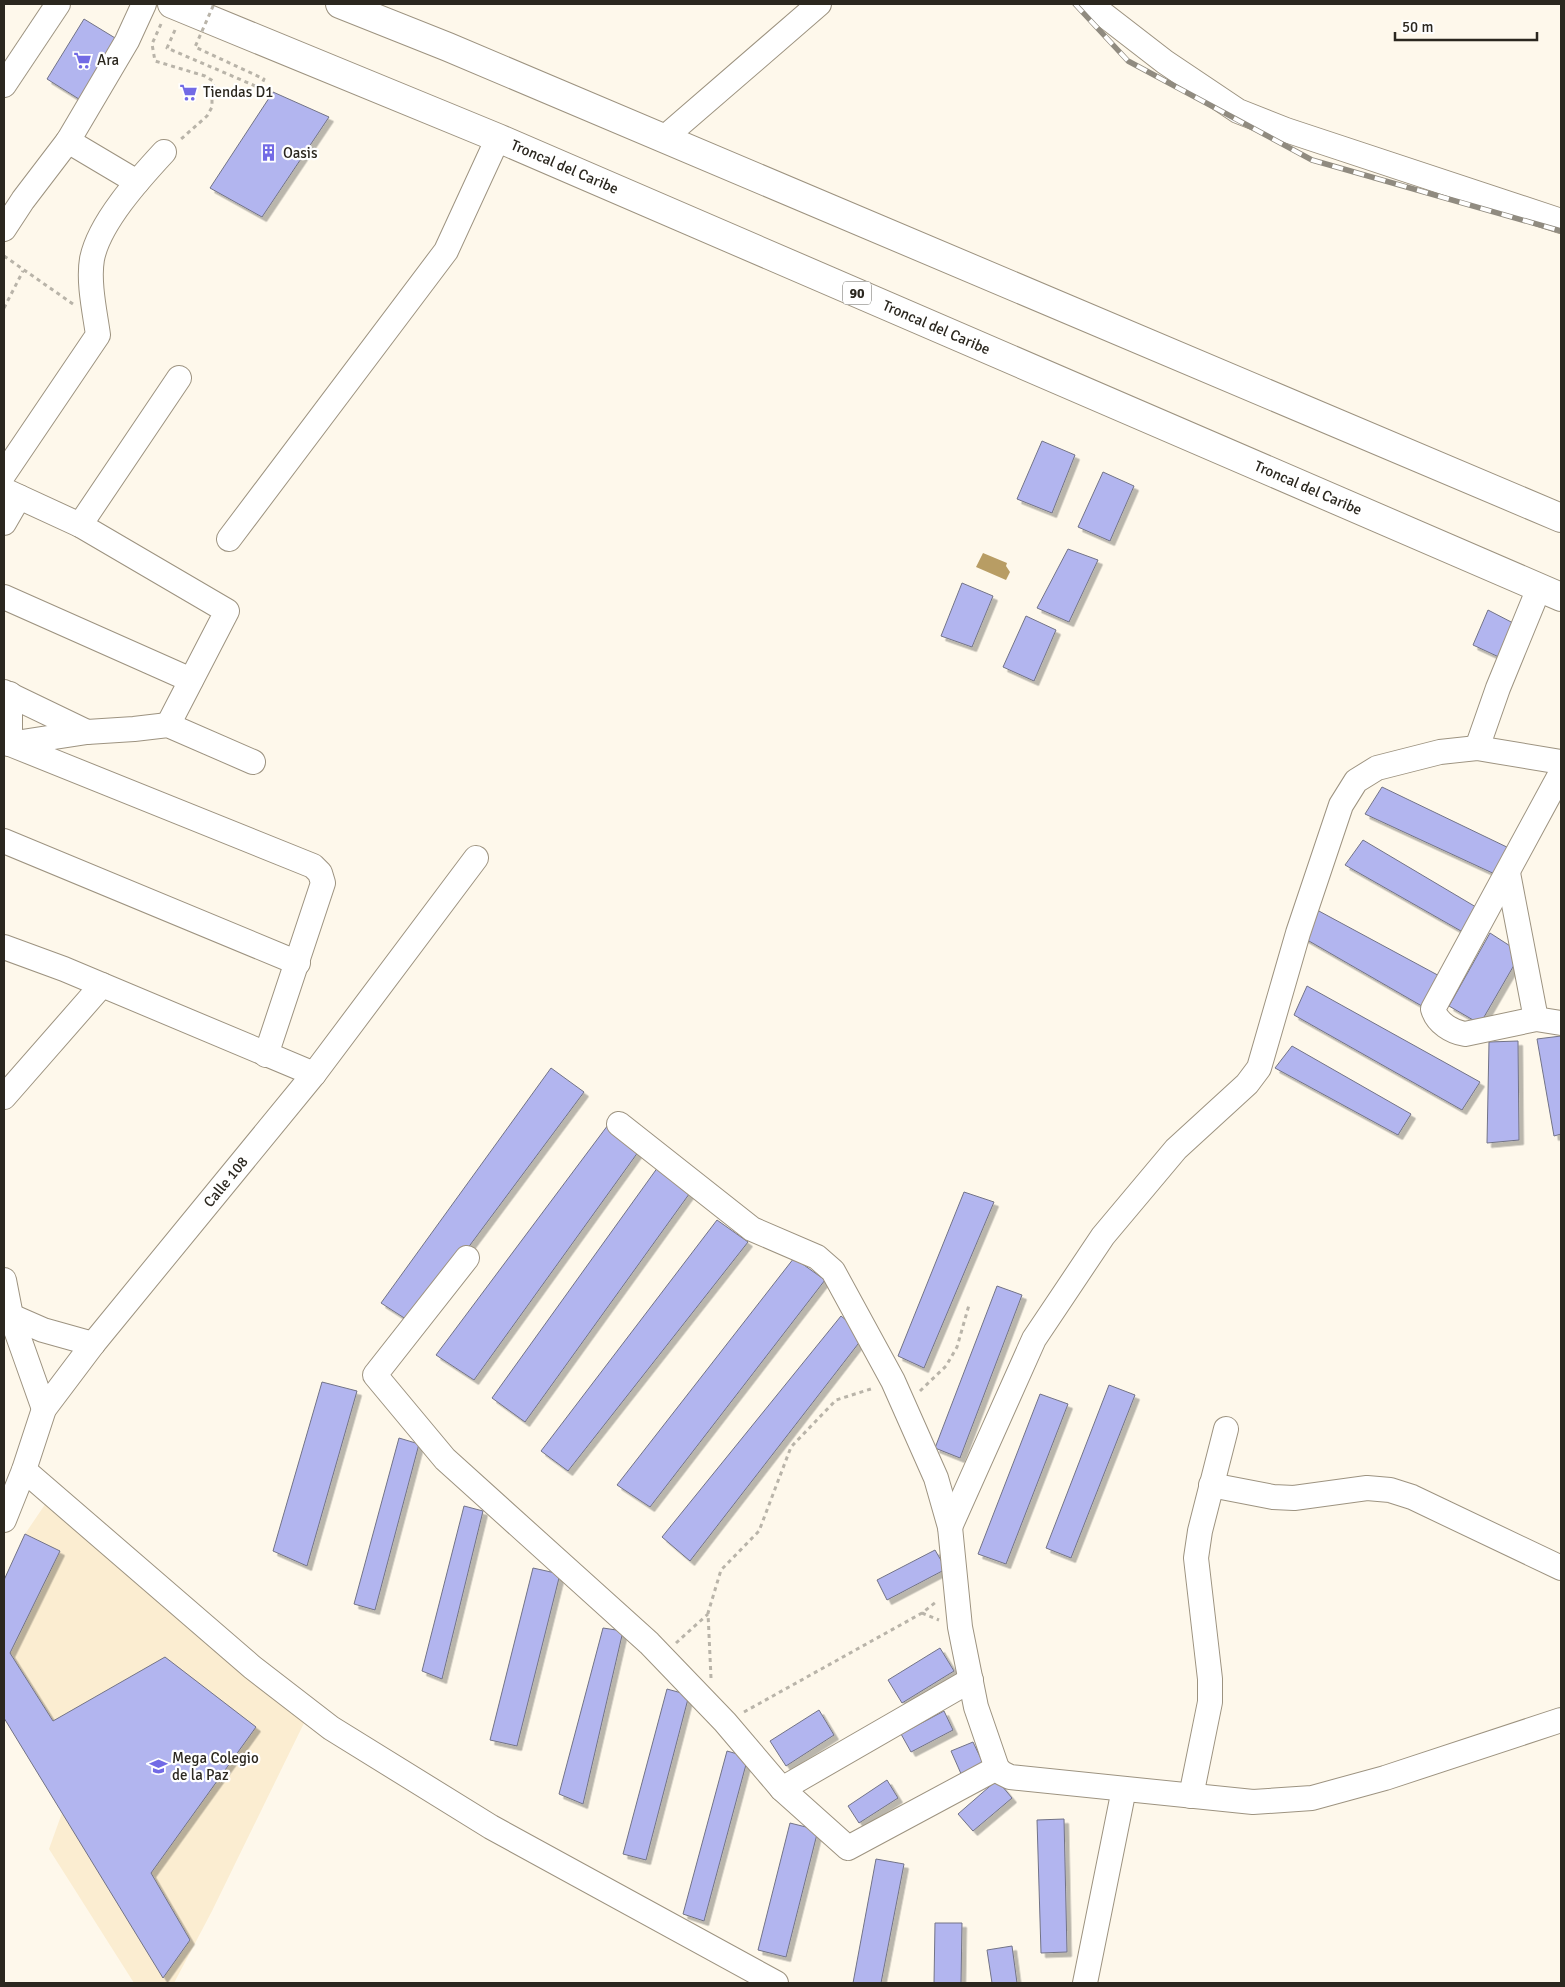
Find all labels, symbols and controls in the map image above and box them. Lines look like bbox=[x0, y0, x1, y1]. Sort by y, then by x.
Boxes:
scale bar bbox=[1395, 10, 1538, 42]
text: 50 m bbox=[1402, 18, 1433, 36]
supermarket icon: Ara bbox=[73, 50, 93, 70]
place label: Ara bbox=[97, 51, 119, 69]
supermarket icon: Tiendas D1 bbox=[179, 82, 199, 102]
place label: Tiendas D1 bbox=[203, 83, 273, 101]
street label: Troncal del Caribe bbox=[508, 136, 621, 198]
building icon: Oasis bbox=[259, 143, 279, 163]
place label: Oasis bbox=[283, 144, 318, 162]
road number: 90 bbox=[843, 282, 871, 304]
street label: Troncal del Caribe bbox=[880, 296, 993, 358]
street label: Troncal del Caribe bbox=[1252, 457, 1365, 519]
street label: Calle 108 bbox=[200, 1153, 252, 1211]
place label: Mega Colegio de la Paz bbox=[172, 1749, 259, 1784]
school or university icon: Mega Colegio de la Paz bbox=[148, 1757, 168, 1777]

